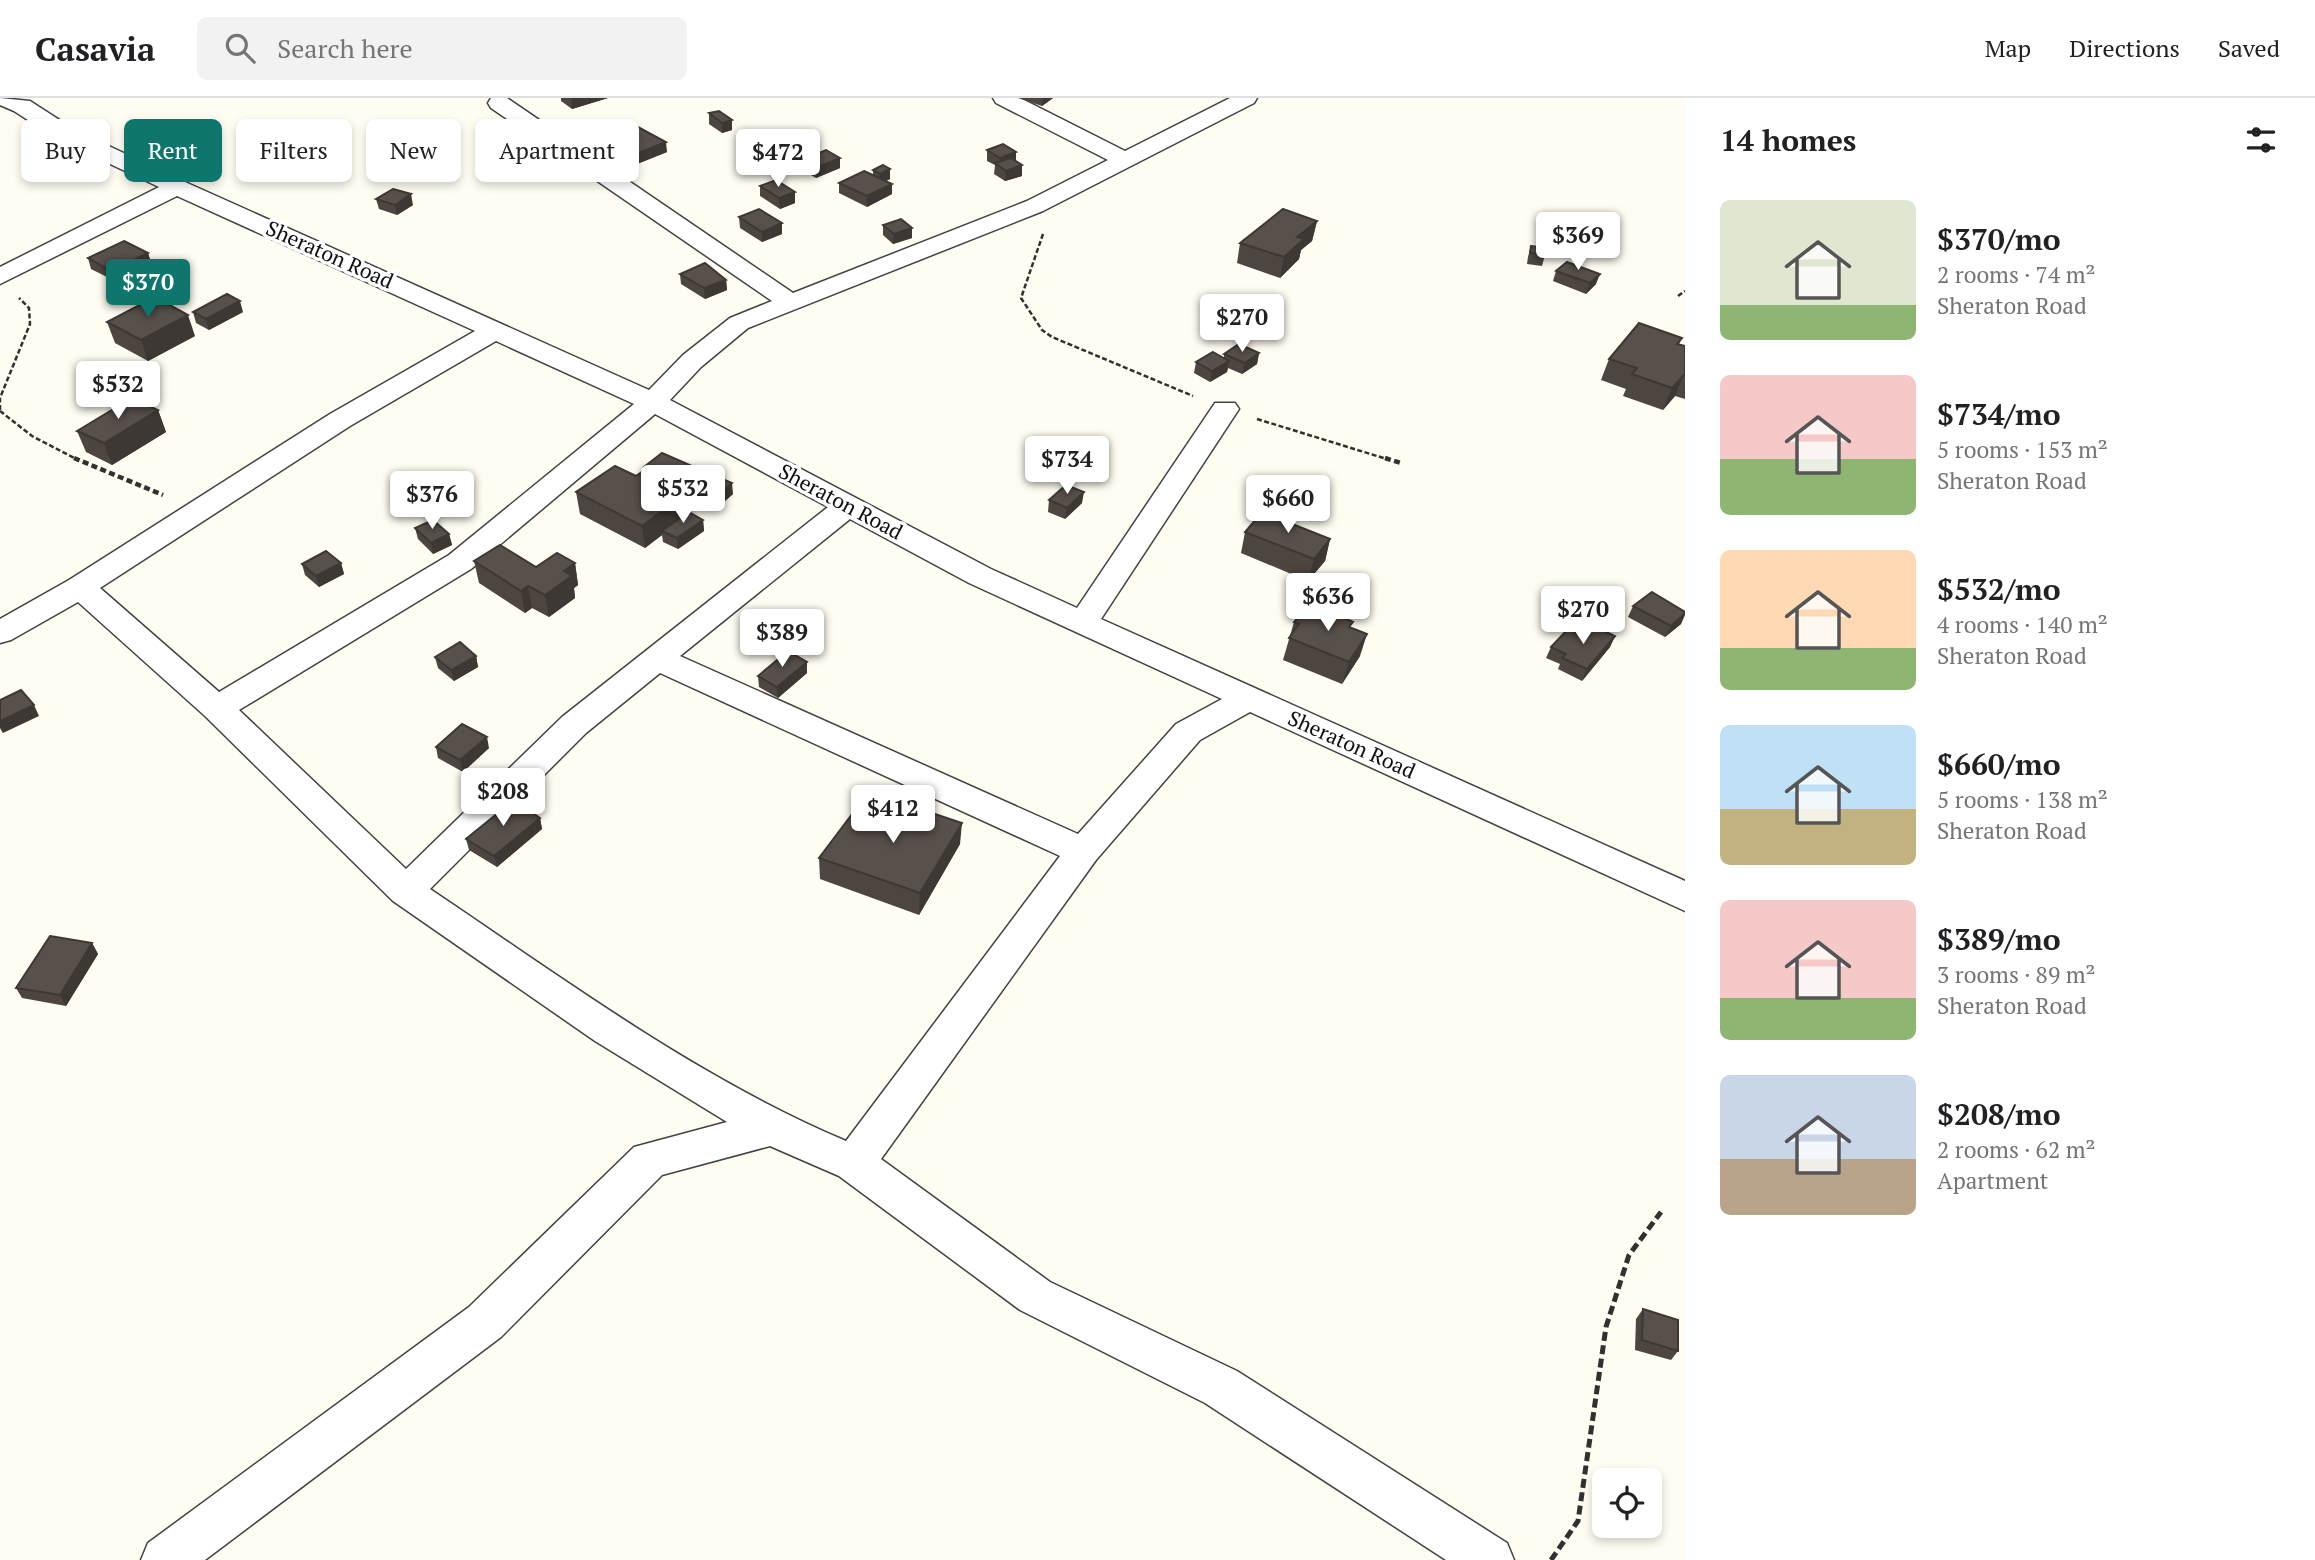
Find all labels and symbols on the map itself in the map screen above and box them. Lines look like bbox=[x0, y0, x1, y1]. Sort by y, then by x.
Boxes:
pin: $472 bbox=[737, 130, 819, 189]
pin: $369 bbox=[1537, 212, 1619, 272]
street label: Sheraton Road bbox=[262, 213, 398, 295]
pin: $370 bbox=[107, 260, 189, 319]
pin: $270 bbox=[1201, 294, 1283, 354]
pin: $532 bbox=[77, 362, 159, 421]
pin: $734 bbox=[1026, 436, 1108, 496]
street label: Sheraton Road bbox=[774, 457, 908, 546]
pin: $532 bbox=[642, 466, 724, 525]
pin: $376 bbox=[391, 472, 473, 531]
pin: $660 bbox=[1247, 476, 1329, 535]
pin: $636 bbox=[1287, 574, 1369, 633]
pin: $270 bbox=[1542, 587, 1624, 646]
pin: $389 bbox=[741, 610, 823, 669]
street label: Sheraton Road bbox=[1284, 703, 1420, 785]
pin: $208 bbox=[462, 768, 544, 828]
pin: $412 bbox=[852, 786, 934, 845]

